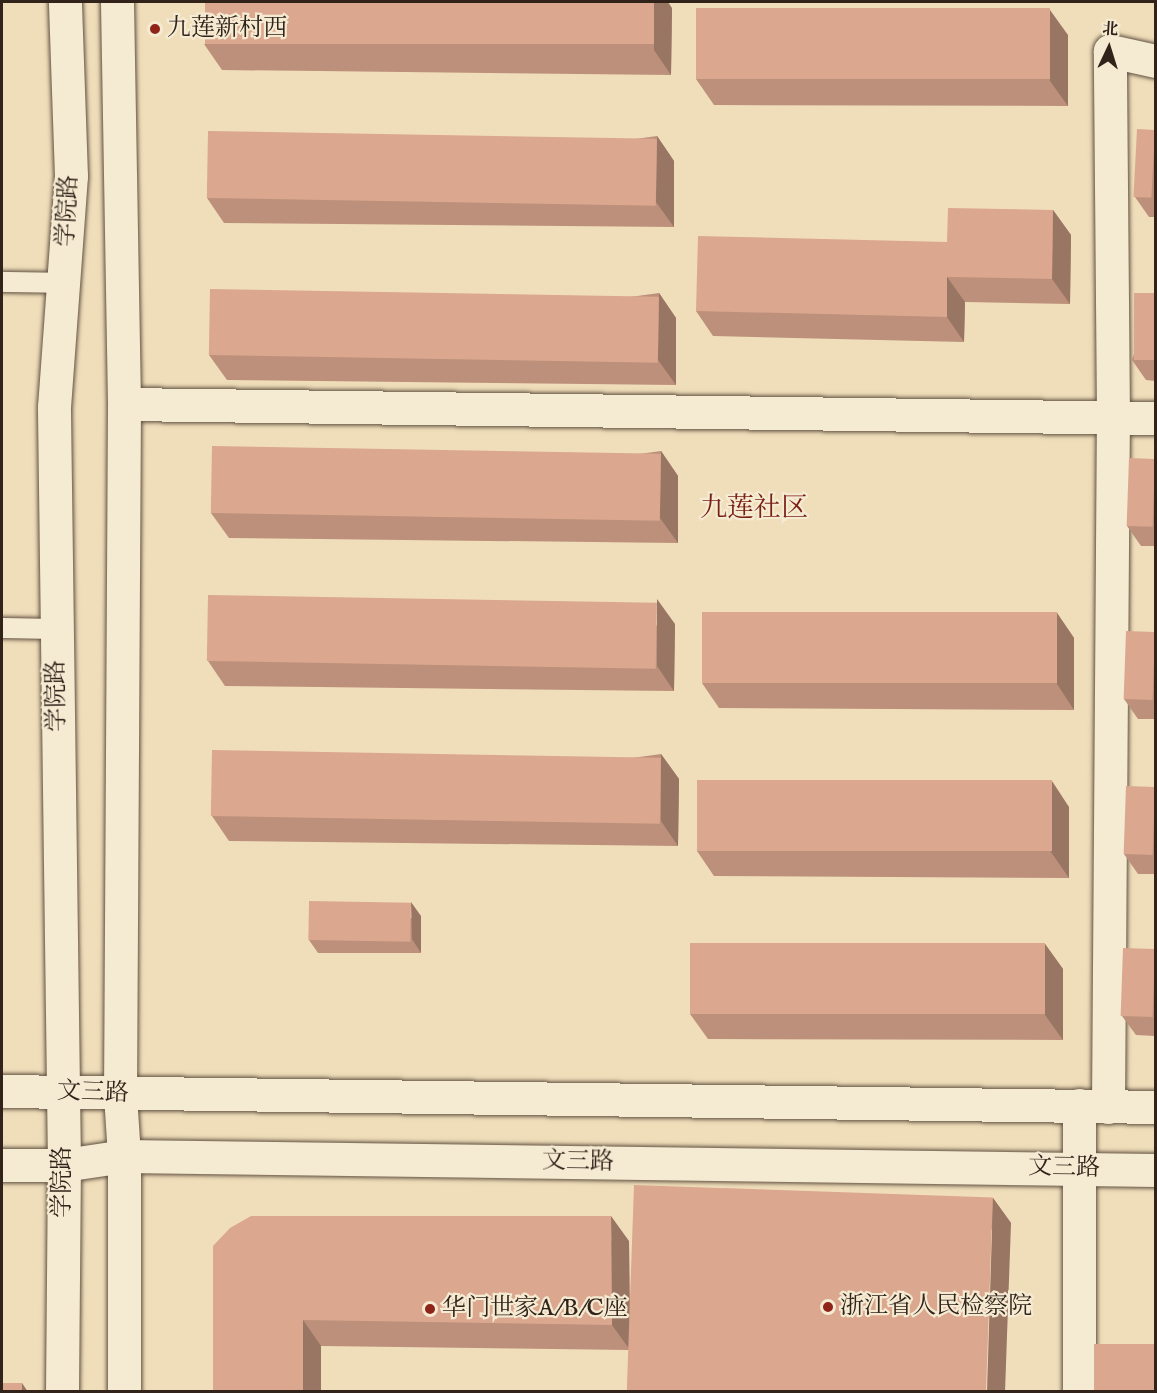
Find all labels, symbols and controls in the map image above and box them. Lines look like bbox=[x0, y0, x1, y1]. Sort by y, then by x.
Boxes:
place label: 九莲新村西 bbox=[167, 15, 287, 43]
north arrow bbox=[1079, 18, 1139, 78]
text: 北 bbox=[1102, 20, 1119, 41]
marker: 九莲新村西 bbox=[148, 22, 162, 36]
street label: 学院路 bbox=[52, 174, 84, 248]
district label: 九莲社区 bbox=[700, 494, 808, 526]
street label: 学院路 bbox=[42, 660, 72, 732]
street label: 文三路 bbox=[57, 1077, 129, 1109]
street label: 学院路 bbox=[49, 1146, 77, 1218]
street label: 文三路 bbox=[542, 1147, 614, 1177]
street label: 文三路 bbox=[1028, 1153, 1100, 1183]
place label: 浙江省人民检察院 bbox=[840, 1293, 1032, 1321]
place label: 华门世家A/B/C座 bbox=[442, 1295, 628, 1323]
marker: 浙江省人民检察院 bbox=[821, 1300, 835, 1314]
marker: 华门世家A/B/C座 bbox=[423, 1302, 437, 1316]

